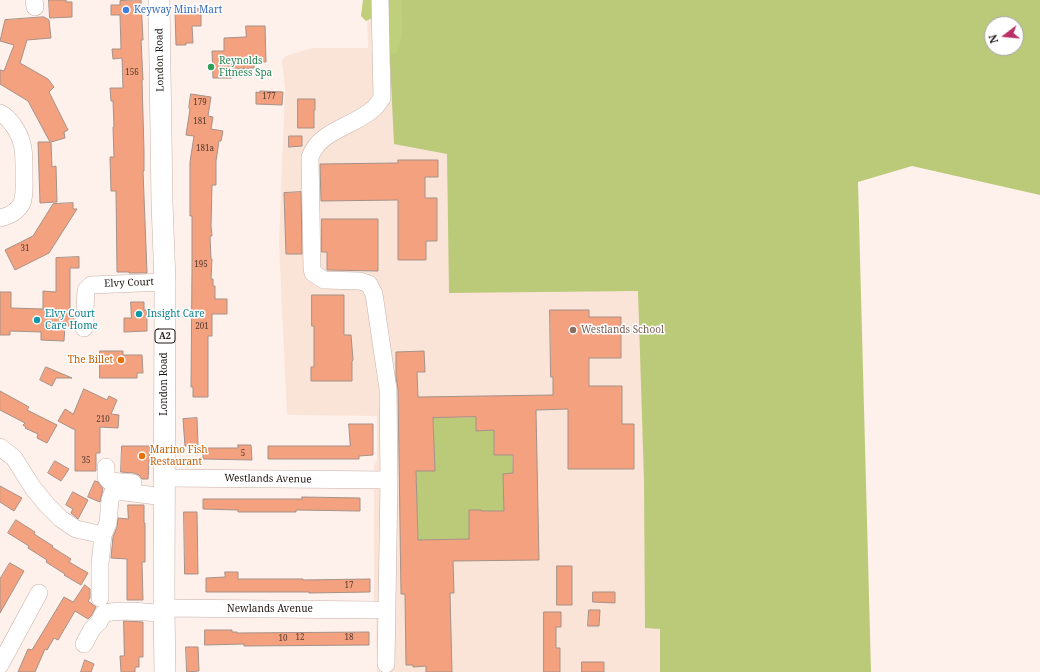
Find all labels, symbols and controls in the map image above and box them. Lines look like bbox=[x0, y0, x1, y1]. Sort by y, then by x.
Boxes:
place label: Keyway Mini Mart bbox=[134, 4, 222, 16]
marker: Keyway Mini Mart bbox=[121, 5, 131, 15]
north arrow bbox=[984, 16, 1024, 56]
street label: London Road bbox=[153, 28, 167, 92]
text: N bbox=[985, 33, 1001, 45]
place label: Reynolds Fitness Spa bbox=[219, 55, 272, 78]
marker: Reynolds Fitness Spa bbox=[206, 62, 216, 72]
house number: 156 bbox=[125, 68, 139, 78]
house number: 177 bbox=[262, 92, 276, 102]
house number: 179 bbox=[193, 98, 207, 108]
house number: 181 bbox=[193, 117, 207, 127]
house number: 181a bbox=[196, 144, 214, 154]
house number: 31 bbox=[21, 244, 29, 254]
house number: 195 bbox=[194, 260, 208, 270]
street label: Elvy Court bbox=[104, 276, 154, 290]
place label: Elvy Court Care Home bbox=[45, 308, 98, 332]
place label: Insight Care bbox=[147, 308, 205, 320]
marker: Insight Care bbox=[134, 309, 144, 319]
marker: Elvy Court Care Home bbox=[32, 315, 42, 325]
house number: 201 bbox=[195, 322, 209, 332]
place label: Westlands School bbox=[581, 324, 664, 336]
marker: Westlands School bbox=[568, 325, 578, 335]
road number: A2 bbox=[155, 329, 175, 343]
street label: London Road bbox=[158, 352, 170, 416]
place label: The Billet bbox=[68, 354, 113, 366]
marker: The Billet bbox=[116, 355, 126, 365]
house number: 210 bbox=[96, 415, 110, 425]
place label: Marino Fish Restaurant bbox=[150, 444, 208, 468]
house number: 5 bbox=[241, 449, 245, 459]
marker: Marino Fish Restaurant bbox=[137, 451, 147, 461]
house number: 35 bbox=[82, 456, 90, 466]
street label: Westlands Avenue bbox=[224, 472, 312, 486]
house number: 17 bbox=[345, 581, 353, 591]
street label: Newlands Avenue bbox=[227, 603, 313, 615]
house number: 12 bbox=[296, 633, 304, 643]
house number: 18 bbox=[345, 633, 353, 643]
house number: 10 bbox=[279, 634, 287, 644]

